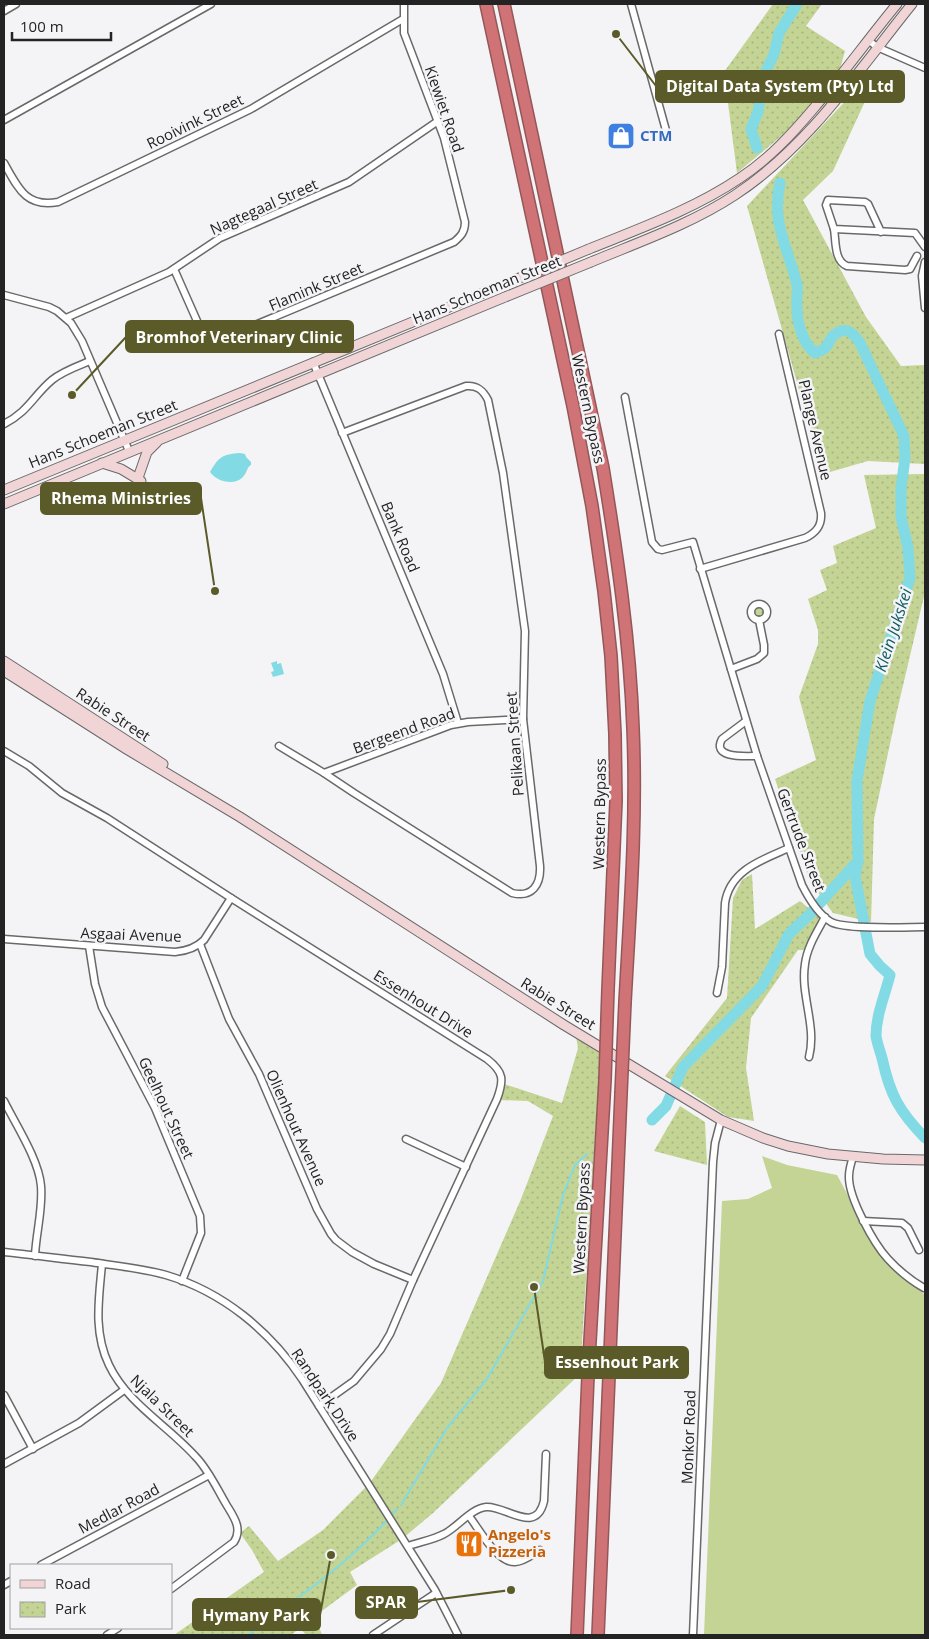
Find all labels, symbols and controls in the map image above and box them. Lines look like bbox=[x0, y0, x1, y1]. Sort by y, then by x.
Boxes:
scale bar bbox=[12, 10, 111, 42]
text: 100 m bbox=[20, 16, 64, 36]
street label: Kiewiet Road bbox=[421, 63, 469, 155]
callout: Digital Data System (Pty) Ltd bbox=[656, 71, 904, 102]
text: Digital Data System (Pty) Ltd bbox=[666, 75, 894, 97]
street label: Rooivink Street bbox=[143, 89, 246, 153]
shop icon: CTM bbox=[606, 121, 636, 151]
place label: CTM bbox=[640, 125, 672, 145]
street label: Nagtegaal Street bbox=[207, 173, 321, 239]
street label: Hans Schoeman Street bbox=[409, 250, 564, 328]
street label: Flamink Street bbox=[265, 257, 366, 315]
callout: Bromhof Veterinary Clinic bbox=[126, 321, 353, 352]
text: Bromhof Veterinary Clinic bbox=[135, 326, 343, 348]
street label: Western Bypass bbox=[568, 352, 610, 465]
street label: Plange Avenue bbox=[795, 377, 837, 482]
street label: Hans Schoeman Street bbox=[25, 394, 180, 472]
callout: Rhema Ministries bbox=[41, 483, 201, 514]
text: Rhema Ministries bbox=[51, 487, 191, 509]
street label: Bank Road bbox=[377, 498, 425, 575]
water label: Klein Jukskei bbox=[869, 585, 917, 675]
street label: Rabie Street bbox=[73, 683, 155, 746]
street label: Pelikaan Street bbox=[500, 691, 528, 797]
street label: Bergeend Road bbox=[350, 702, 457, 758]
street label: Western Bypass bbox=[588, 758, 610, 870]
street label: Gertrude Street bbox=[773, 785, 831, 894]
street label: Asgaai Avenue bbox=[80, 922, 182, 946]
street label: Essenhout Drive bbox=[370, 965, 477, 1042]
street label: Rabie Street bbox=[517, 972, 600, 1034]
street label: Geelhout Street bbox=[135, 1053, 199, 1162]
street label: Olienhout Avenue bbox=[262, 1066, 332, 1189]
street label: Western Bypass bbox=[568, 1162, 594, 1274]
street label: Randpark Drive bbox=[287, 1344, 364, 1445]
callout: Essenhout Park bbox=[545, 1347, 688, 1378]
text: Essenhout Park bbox=[555, 1351, 679, 1373]
street label: Njala Street bbox=[126, 1370, 199, 1441]
street label: Monkor Road bbox=[676, 1389, 700, 1485]
street label: Medlar Road bbox=[75, 1478, 163, 1538]
place label: Angelo's Pizzeria bbox=[488, 1524, 551, 1561]
restaurant icon: Angelo's Pizzeria bbox=[454, 1529, 484, 1559]
legend bbox=[10, 1564, 172, 1629]
text: Road bbox=[55, 1573, 91, 1593]
callout: SPAR bbox=[356, 1587, 417, 1618]
text: SPAR bbox=[366, 1591, 407, 1613]
text: Park bbox=[55, 1598, 86, 1618]
callout: Hymany Park bbox=[193, 1599, 320, 1630]
text: Hymany Park bbox=[202, 1604, 310, 1626]

